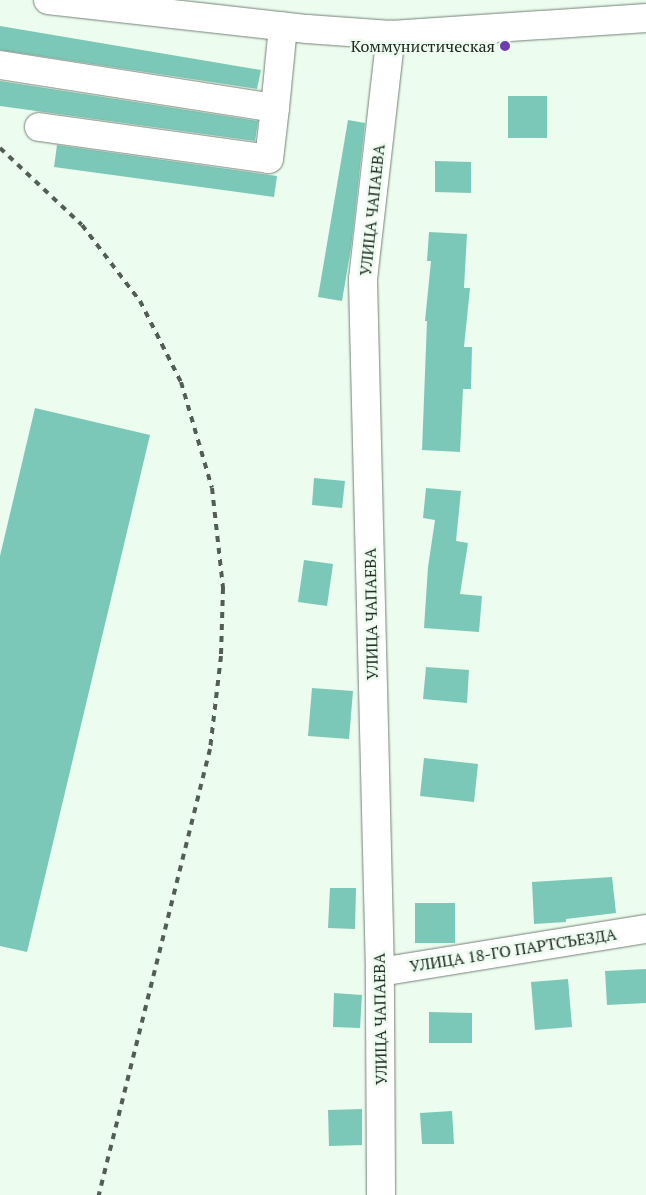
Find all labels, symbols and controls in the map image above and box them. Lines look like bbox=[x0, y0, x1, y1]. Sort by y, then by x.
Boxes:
place label: Коммунистическая bbox=[351, 36, 495, 56]
marker: Коммунистическая bbox=[499, 40, 511, 52]
street label: УЛИЦА ЧАПАЕВА bbox=[356, 143, 388, 277]
street label: УЛИЦА ЧАПАЕВА bbox=[360, 548, 382, 680]
street label: УЛИЦА 18-ГО ПАРТСЪЕЗДА bbox=[408, 924, 618, 976]
street label: УЛИЦА ЧАПАЕВА bbox=[369, 953, 391, 1085]

